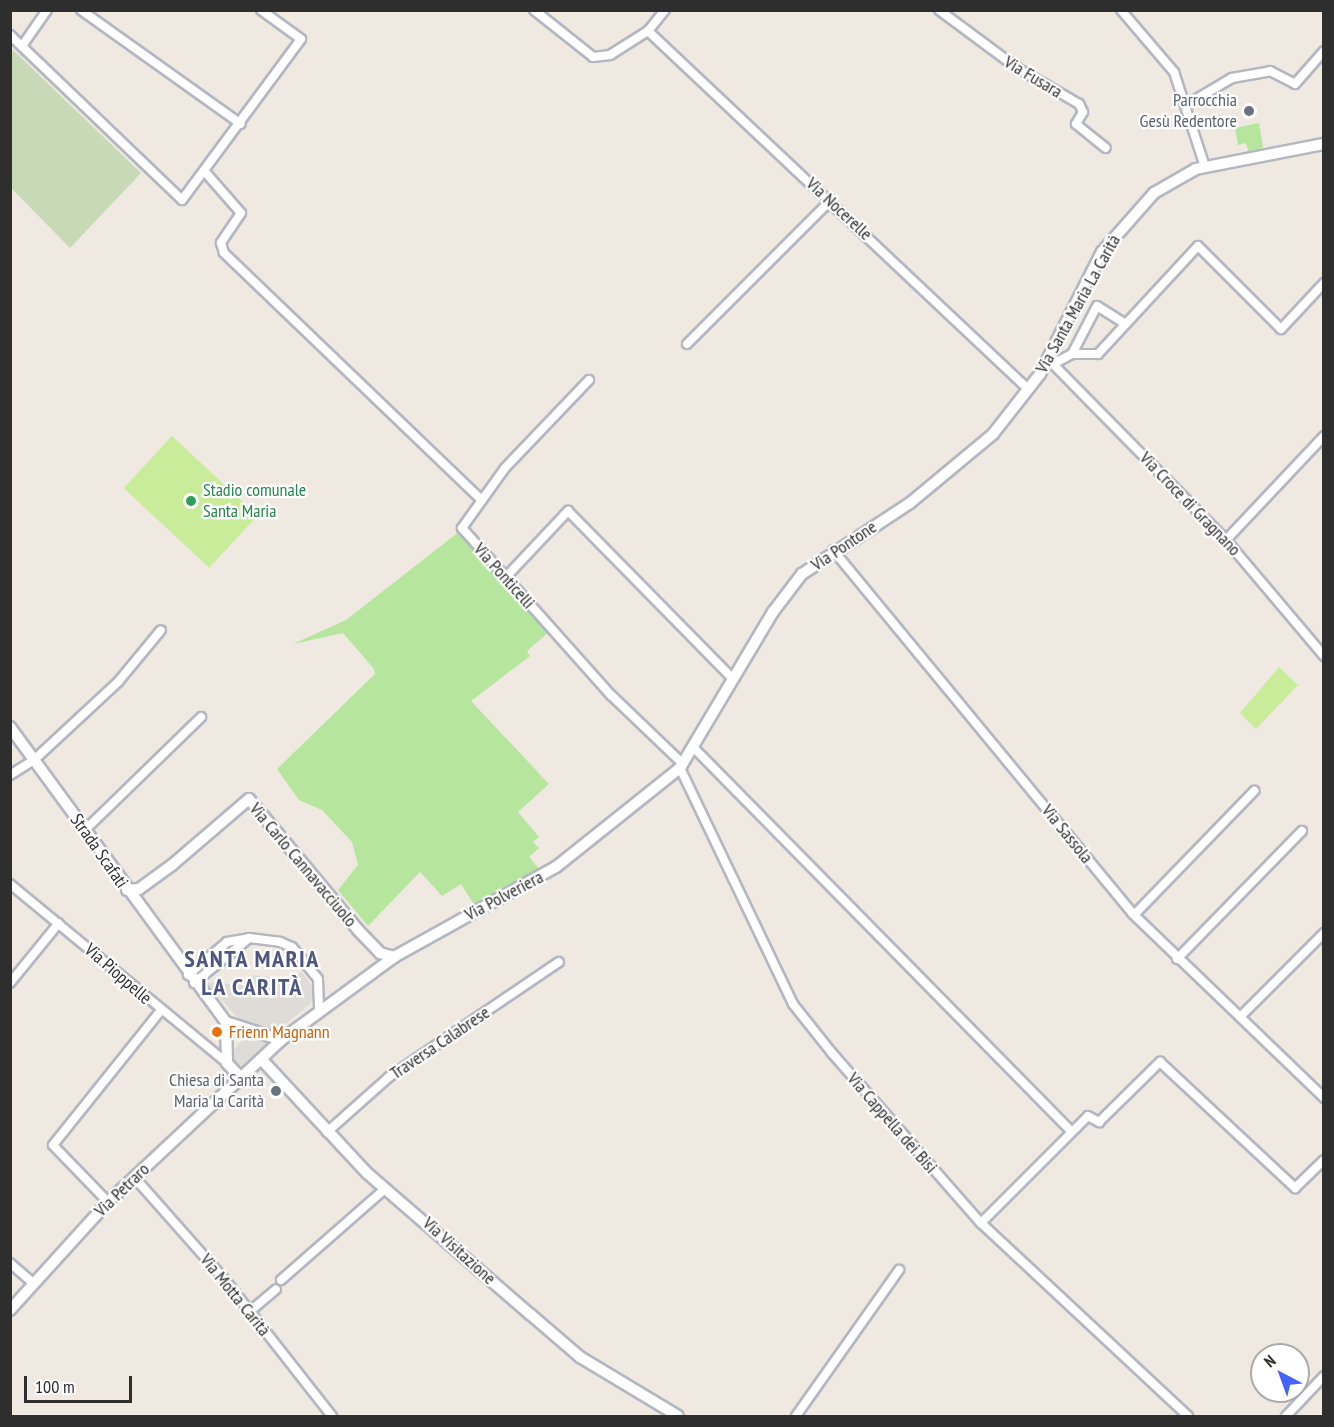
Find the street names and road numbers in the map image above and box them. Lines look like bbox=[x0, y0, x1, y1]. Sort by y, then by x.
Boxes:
street label: Via Fusara bbox=[1000, 51, 1066, 103]
street label: Via Nocerelle bbox=[801, 173, 877, 245]
street label: Via Santa Maria La Carità bbox=[1031, 231, 1125, 377]
street label: Via Croce di Gragnano bbox=[1135, 447, 1245, 561]
street label: Via Pontone bbox=[807, 516, 881, 576]
street label: Via Ponticelli bbox=[469, 539, 539, 613]
street label: Via Carlo Cannavacciuolo bbox=[245, 798, 361, 932]
street label: Via Sassola bbox=[1037, 800, 1097, 868]
street label: Strada Scafati bbox=[66, 810, 132, 892]
street label: Via Polveriera bbox=[461, 866, 547, 926]
street label: Via Pioppelle bbox=[80, 939, 156, 1009]
street label: Traversa Calabrese bbox=[386, 1002, 494, 1084]
street label: Via Cappella dei Bisi bbox=[842, 1068, 942, 1178]
street label: Via Petraro bbox=[90, 1159, 154, 1221]
street label: Via Visitazione bbox=[418, 1212, 500, 1290]
street label: Via Motta Carità bbox=[195, 1249, 275, 1341]

